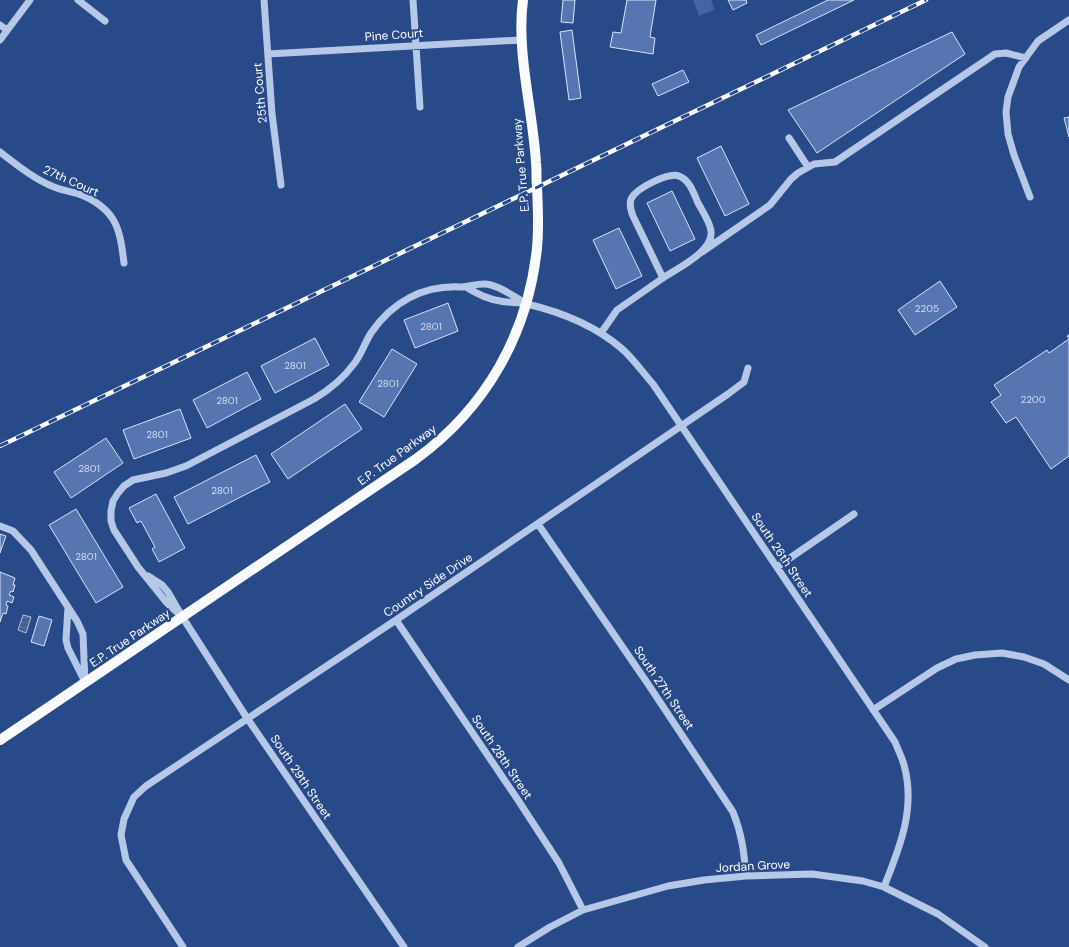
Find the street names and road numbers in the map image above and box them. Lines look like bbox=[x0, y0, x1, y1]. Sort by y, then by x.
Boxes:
street label: Pine Court bbox=[364, 25, 424, 45]
street label: 25th Court bbox=[249, 62, 271, 124]
street label: E.P. True Parkway bbox=[509, 117, 533, 212]
street label: 27th Court bbox=[40, 162, 102, 201]
street label: E.P. True Parkway bbox=[354, 421, 440, 489]
street label: South 26th Street bbox=[748, 509, 816, 601]
street label: Country Side Drive bbox=[380, 549, 476, 621]
street label: E.P. True Parkway bbox=[87, 605, 174, 671]
street label: South 27th Street bbox=[630, 643, 698, 733]
street label: South 28th Street bbox=[468, 712, 536, 803]
street label: South 29th Street bbox=[267, 732, 335, 823]
street label: Jordan Grove bbox=[715, 856, 791, 876]

